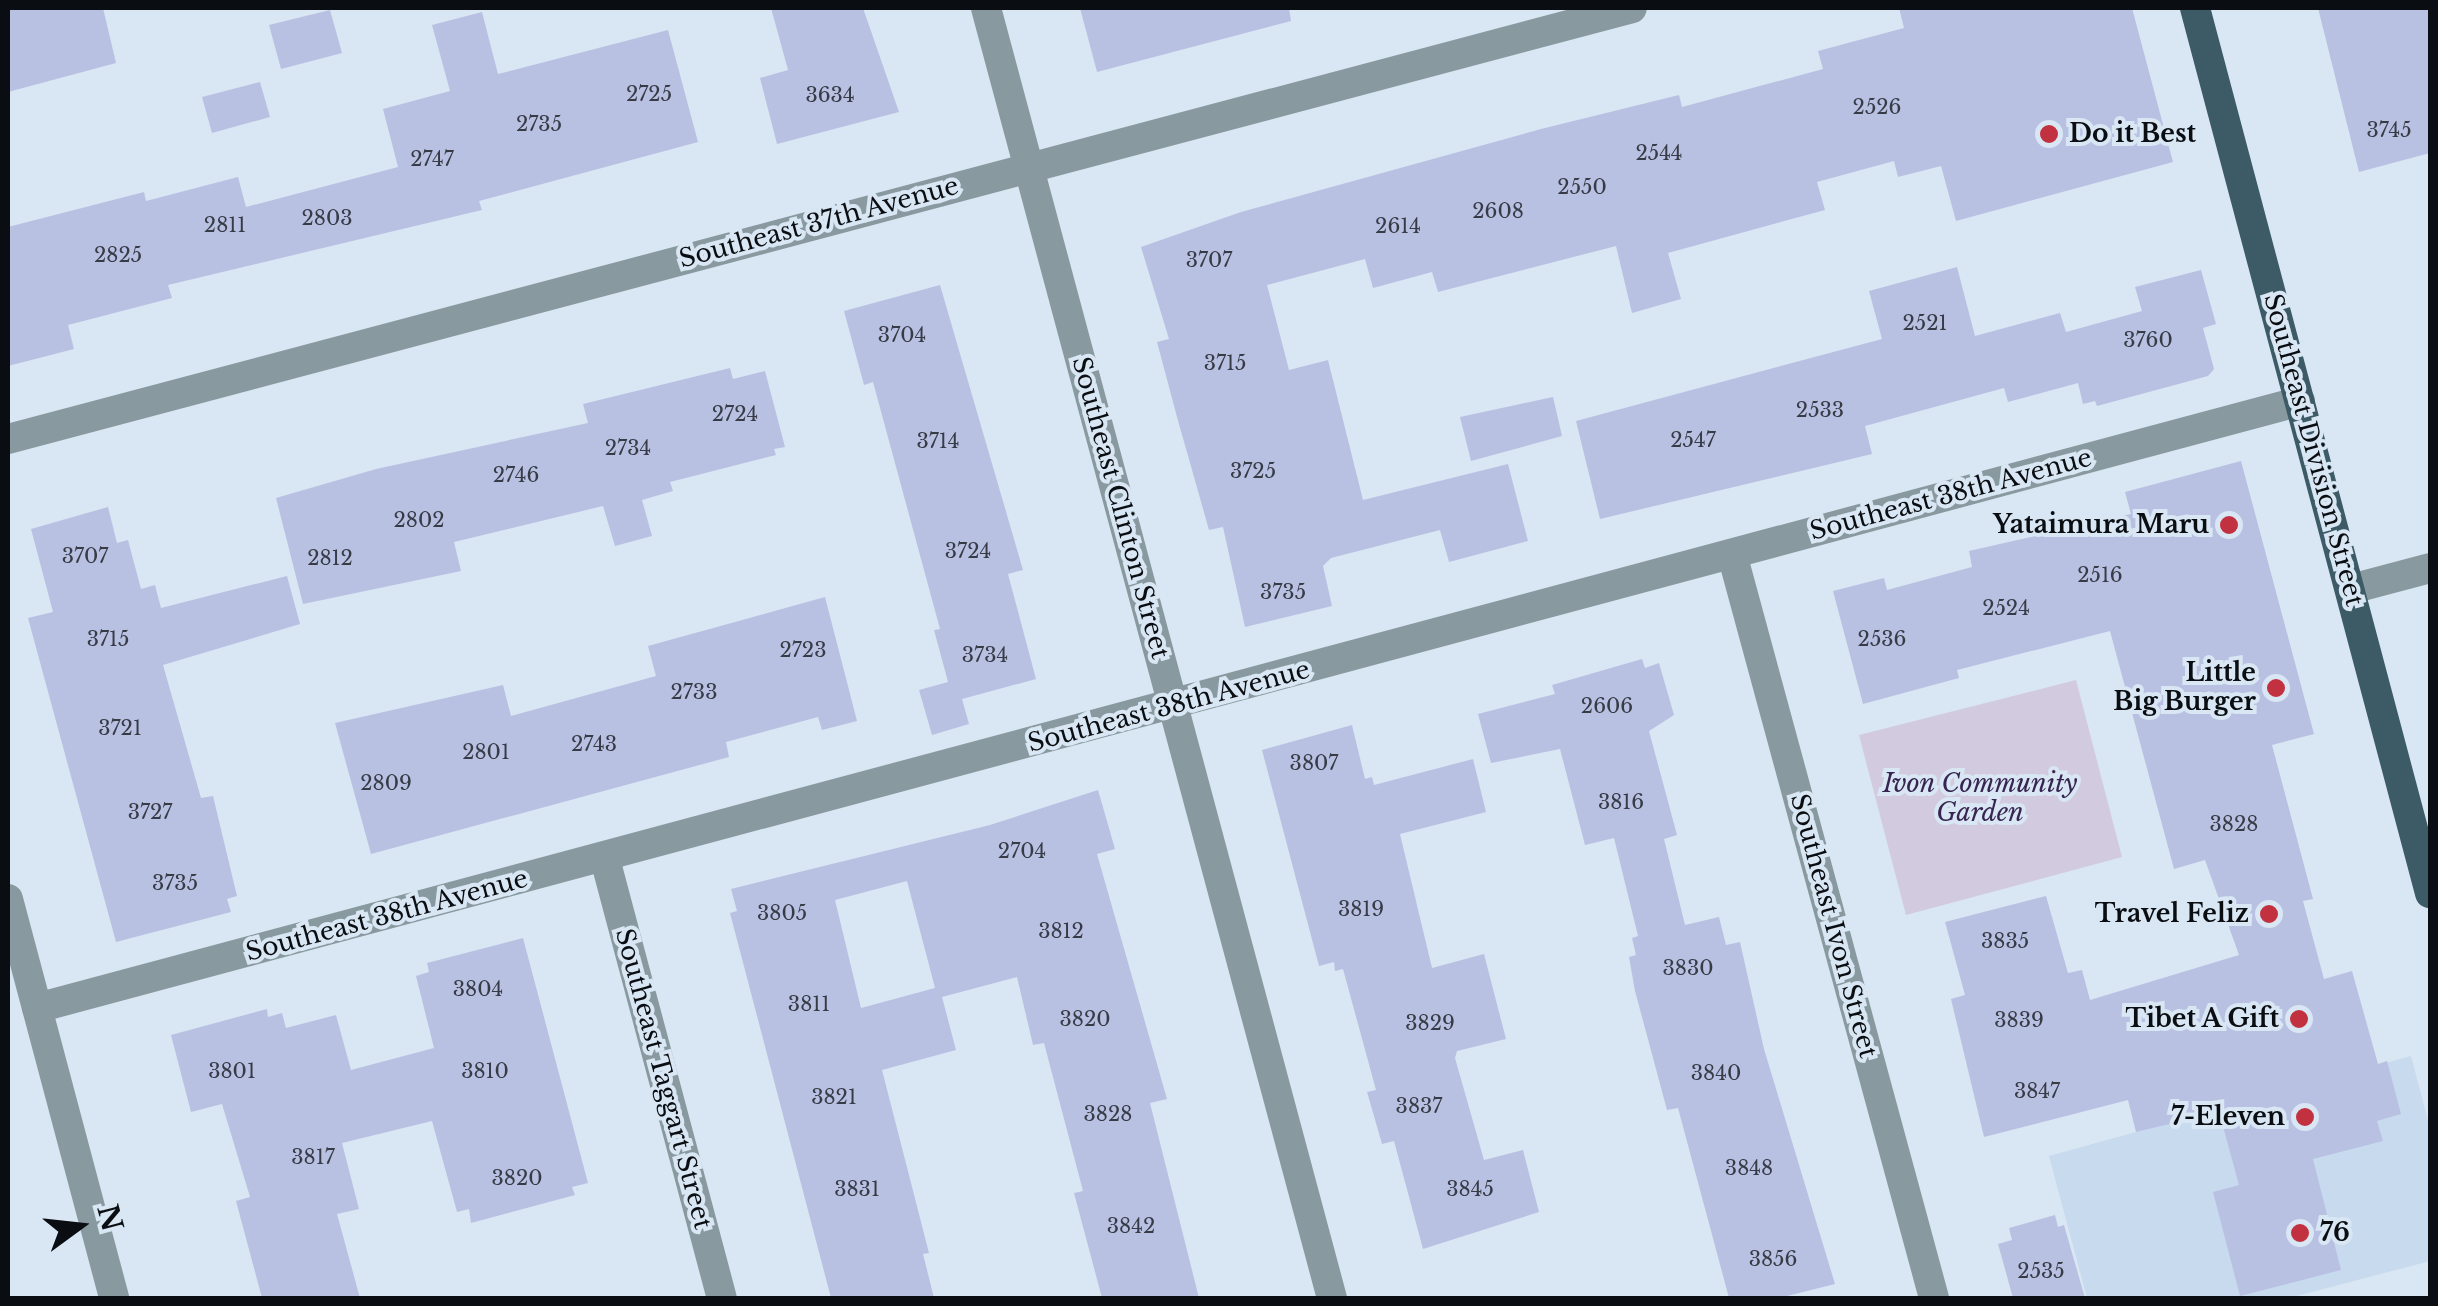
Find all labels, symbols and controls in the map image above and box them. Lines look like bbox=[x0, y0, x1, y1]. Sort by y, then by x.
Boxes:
house number: 2725 bbox=[626, 82, 672, 106]
house number: 3634 bbox=[805, 83, 855, 107]
house number: 2526 bbox=[1853, 95, 1901, 119]
house number: 2735 bbox=[516, 112, 562, 136]
house number: 3745 bbox=[2366, 118, 2412, 142]
place label: Do it Best bbox=[2069, 119, 2196, 149]
marker: Do it Best bbox=[2038, 123, 2060, 145]
house number: 2544 bbox=[1635, 141, 1683, 165]
house number: 2747 bbox=[410, 147, 454, 171]
street label: Southeast 37th Avenue bbox=[676, 171, 962, 275]
house number: 2550 bbox=[1557, 175, 1607, 199]
house number: 2608 bbox=[1472, 199, 1524, 223]
house number: 2803 bbox=[301, 206, 353, 230]
house number: 2811 bbox=[204, 213, 246, 237]
house number: 2614 bbox=[1375, 214, 1421, 238]
house number: 2825 bbox=[94, 243, 142, 267]
house number: 3707 bbox=[1186, 248, 1232, 272]
street label: Southeast Division Street bbox=[2257, 291, 2369, 609]
house number: 2521 bbox=[1903, 311, 1947, 335]
house number: 3704 bbox=[878, 323, 926, 347]
house number: 3760 bbox=[2123, 328, 2173, 352]
house number: 3715 bbox=[1204, 351, 1246, 375]
street label: Southeast Clinton Street bbox=[1065, 354, 1175, 662]
house number: 2533 bbox=[1796, 398, 1844, 422]
house number: 2724 bbox=[712, 402, 758, 426]
house number: 2547 bbox=[1670, 428, 1716, 452]
house number: 3714 bbox=[917, 429, 959, 453]
house number: 2734 bbox=[605, 436, 651, 460]
street label: Southeast 38th Avenue bbox=[1806, 443, 2096, 547]
house number: 3725 bbox=[1230, 459, 1276, 483]
house number: 2746 bbox=[493, 463, 539, 487]
house number: 2802 bbox=[393, 508, 445, 532]
place label: Yataimura Maru bbox=[1993, 510, 2209, 540]
marker: Yataimura Maru bbox=[2218, 514, 2240, 536]
house number: 3724 bbox=[945, 539, 991, 563]
house number: 3707 bbox=[62, 544, 108, 568]
house number: 2812 bbox=[307, 546, 353, 570]
house number: 2516 bbox=[2077, 563, 2123, 587]
house number: 3735 bbox=[1260, 580, 1306, 604]
house number: 2524 bbox=[1982, 596, 2030, 620]
house number: 3715 bbox=[87, 627, 129, 651]
house number: 2536 bbox=[1858, 627, 1906, 651]
house number: 2723 bbox=[780, 638, 826, 662]
house number: 3734 bbox=[962, 643, 1008, 667]
street label: Southeast 38th Avenue bbox=[1024, 655, 1314, 759]
place label: Little Big Burger bbox=[2113, 659, 2256, 718]
marker: Little Big Burger bbox=[2265, 677, 2287, 699]
house number: 2733 bbox=[671, 680, 717, 704]
house number: 2606 bbox=[1581, 694, 1633, 718]
house number: 3721 bbox=[98, 716, 142, 740]
house number: 2743 bbox=[571, 732, 617, 756]
house number: 2801 bbox=[462, 740, 510, 764]
house number: 3807 bbox=[1290, 751, 1338, 775]
park label: Ivon Community Garden bbox=[1882, 770, 2078, 829]
house number: 2809 bbox=[360, 771, 412, 795]
house number: 3816 bbox=[1598, 790, 1644, 814]
street label: Southeast Ivon Street bbox=[1783, 791, 1883, 1061]
house number: 3727 bbox=[128, 800, 172, 824]
house number: 3828 bbox=[2210, 812, 2258, 836]
house number: 2704 bbox=[998, 839, 1046, 863]
street label: Southeast 38th Avenue bbox=[242, 864, 532, 968]
house number: 3735 bbox=[152, 871, 198, 895]
house number: 3819 bbox=[1338, 897, 1384, 921]
place label: Travel Feliz bbox=[2095, 899, 2249, 929]
house number: 3805 bbox=[757, 901, 807, 925]
marker: Travel Feliz bbox=[2258, 903, 2280, 925]
house number: 3812 bbox=[1038, 919, 1084, 943]
street label: Southeast Taggart Street bbox=[608, 925, 718, 1233]
house number: 3835 bbox=[1981, 929, 2029, 953]
house number: 3830 bbox=[1662, 956, 1714, 980]
house number: 3804 bbox=[453, 977, 503, 1001]
house number: 3811 bbox=[788, 992, 830, 1016]
place label: Tibet A Gift bbox=[2123, 1004, 2279, 1034]
house number: 3820 bbox=[1059, 1007, 1111, 1031]
house number: 3839 bbox=[1994, 1008, 2044, 1032]
marker: Tibet A Gift bbox=[2288, 1008, 2310, 1030]
house number: 3829 bbox=[1405, 1011, 1455, 1035]
house number: 3801 bbox=[208, 1059, 256, 1083]
house number: 3810 bbox=[461, 1059, 509, 1083]
house number: 3840 bbox=[1691, 1061, 1741, 1085]
house number: 3847 bbox=[2014, 1079, 2060, 1103]
house number: 3821 bbox=[811, 1085, 857, 1109]
house number: 3837 bbox=[1396, 1094, 1442, 1118]
house number: 3828 bbox=[1084, 1102, 1132, 1126]
place label: 7-Eleven bbox=[2171, 1102, 2285, 1132]
marker: 7-Eleven bbox=[2294, 1106, 2316, 1128]
house number: 3817 bbox=[291, 1145, 335, 1169]
house number: 3848 bbox=[1725, 1156, 1773, 1180]
house number: 3820 bbox=[491, 1166, 543, 1190]
north arrow bbox=[30, 1176, 130, 1276]
house number: 3831 bbox=[834, 1177, 880, 1201]
house number: 3845 bbox=[1446, 1177, 1494, 1201]
text: N bbox=[89, 1201, 130, 1235]
house number: 3842 bbox=[1107, 1214, 1155, 1238]
place label: 76 bbox=[2320, 1218, 2350, 1248]
marker: 76 bbox=[2289, 1222, 2311, 1244]
house number: 3856 bbox=[1749, 1247, 1797, 1271]
house number: 2535 bbox=[2017, 1259, 2065, 1283]

